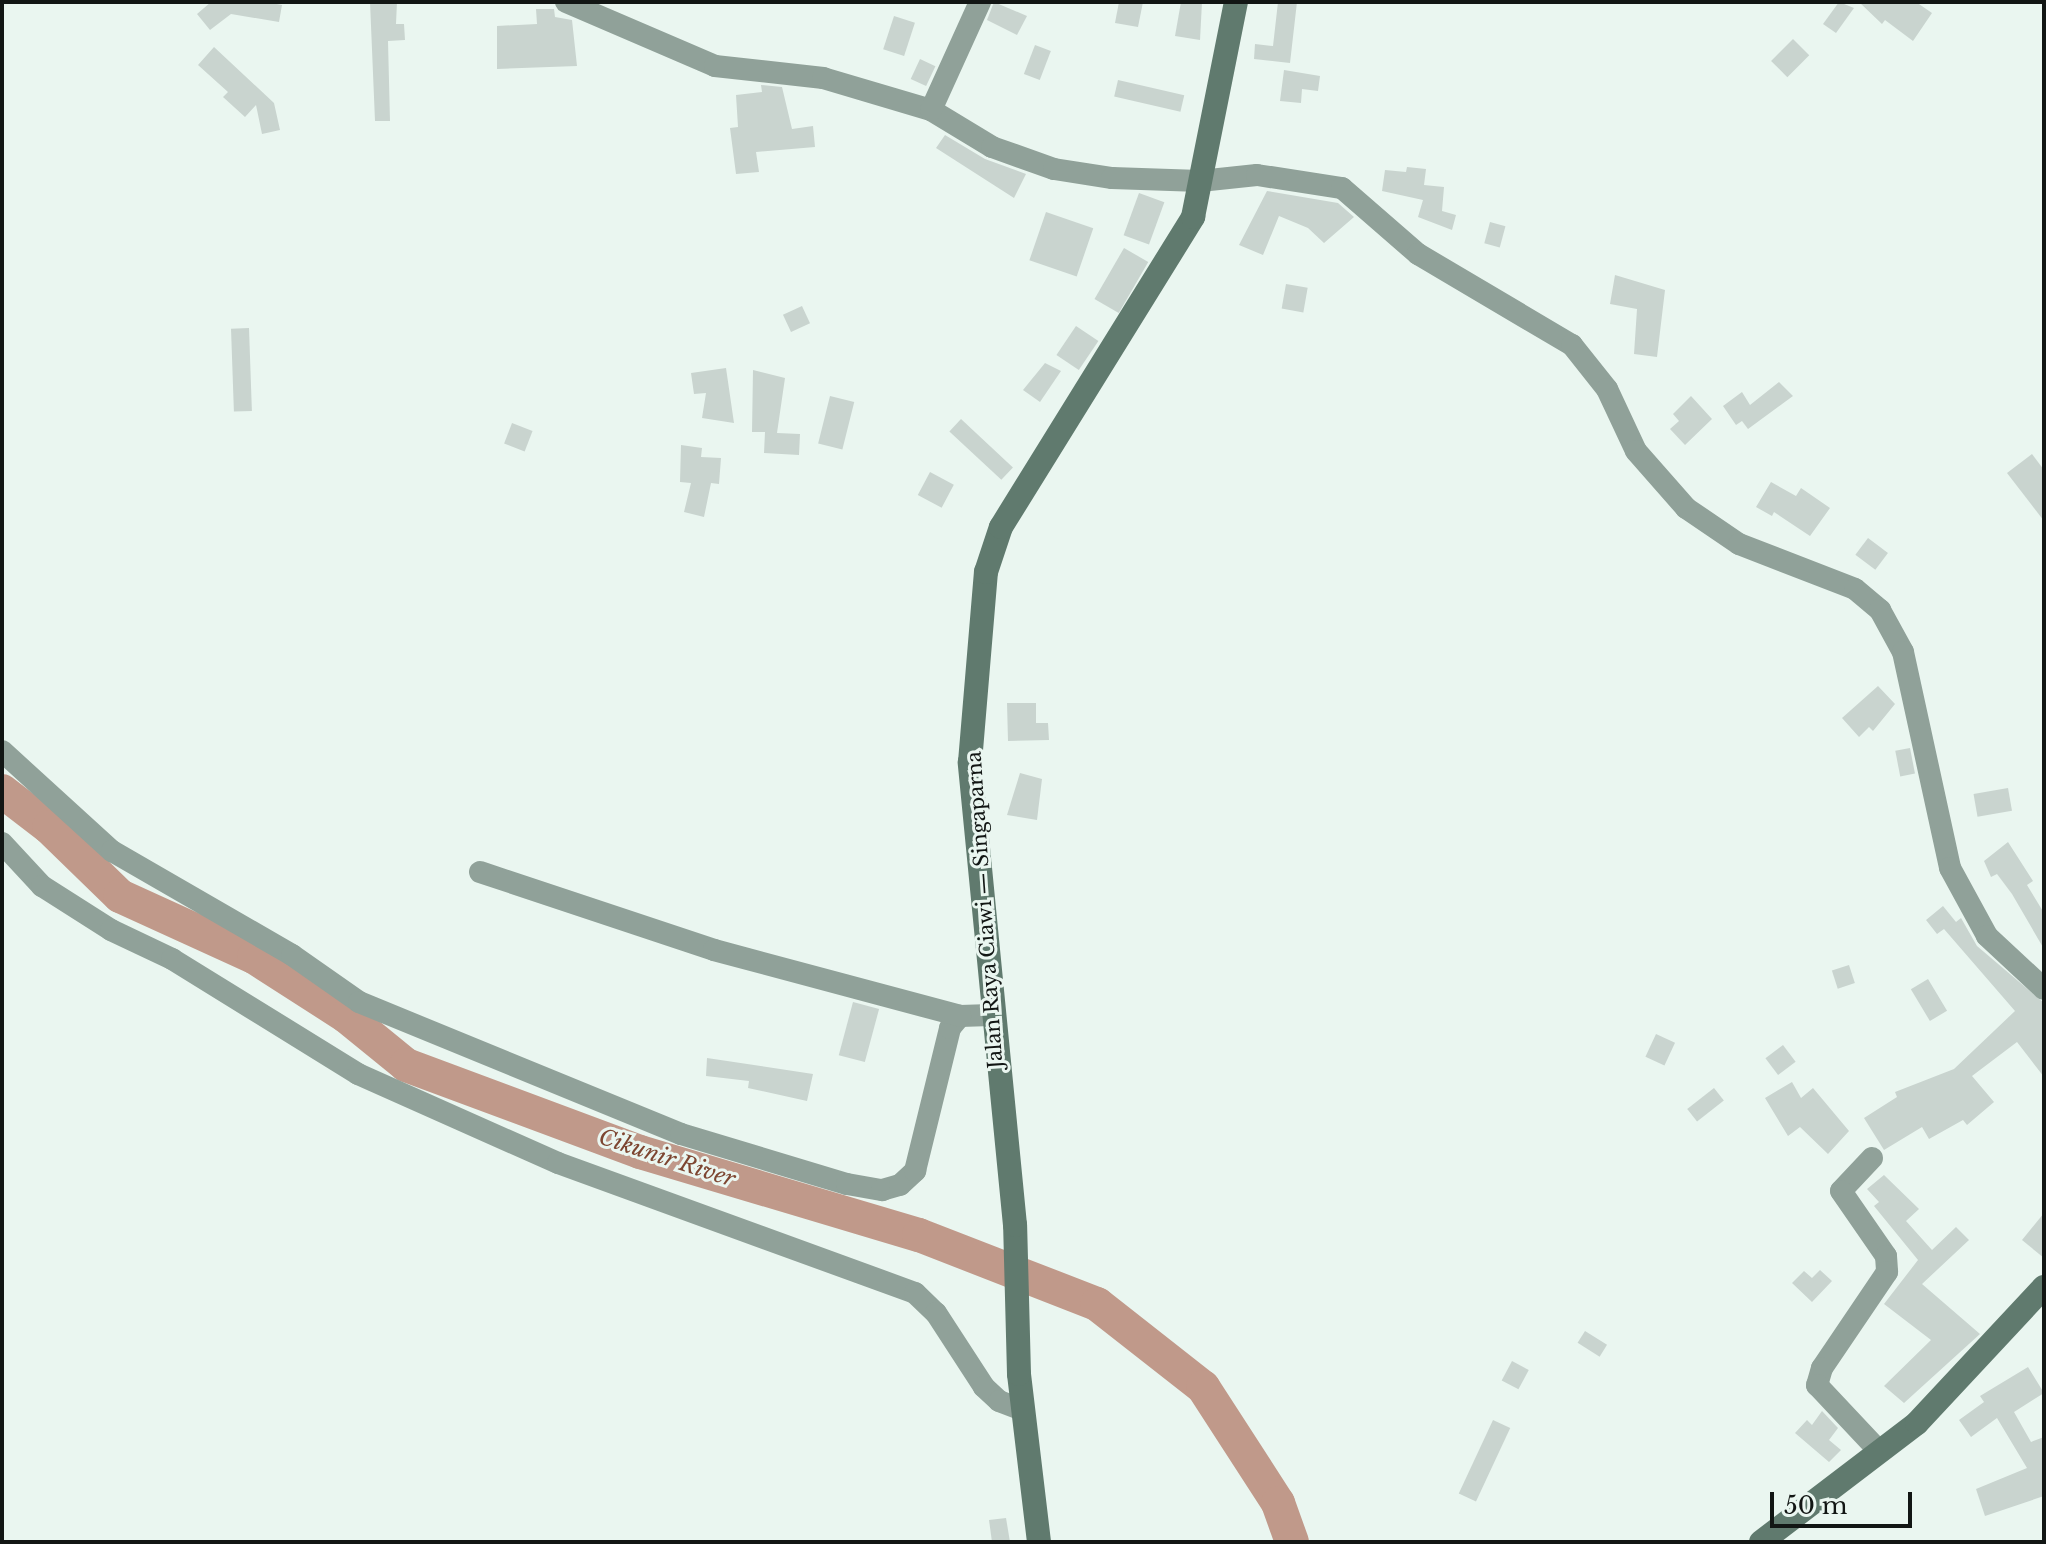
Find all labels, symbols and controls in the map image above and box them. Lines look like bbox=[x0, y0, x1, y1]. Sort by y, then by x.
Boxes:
street label: Jalan Raya Ciawi — Singaparna bbox=[962, 751, 1008, 1069]
water label: Cikunir River bbox=[595, 1123, 739, 1193]
scale bar bbox=[1774, 1476, 1916, 1526]
text: 50 m bbox=[1784, 1491, 1847, 1520]

